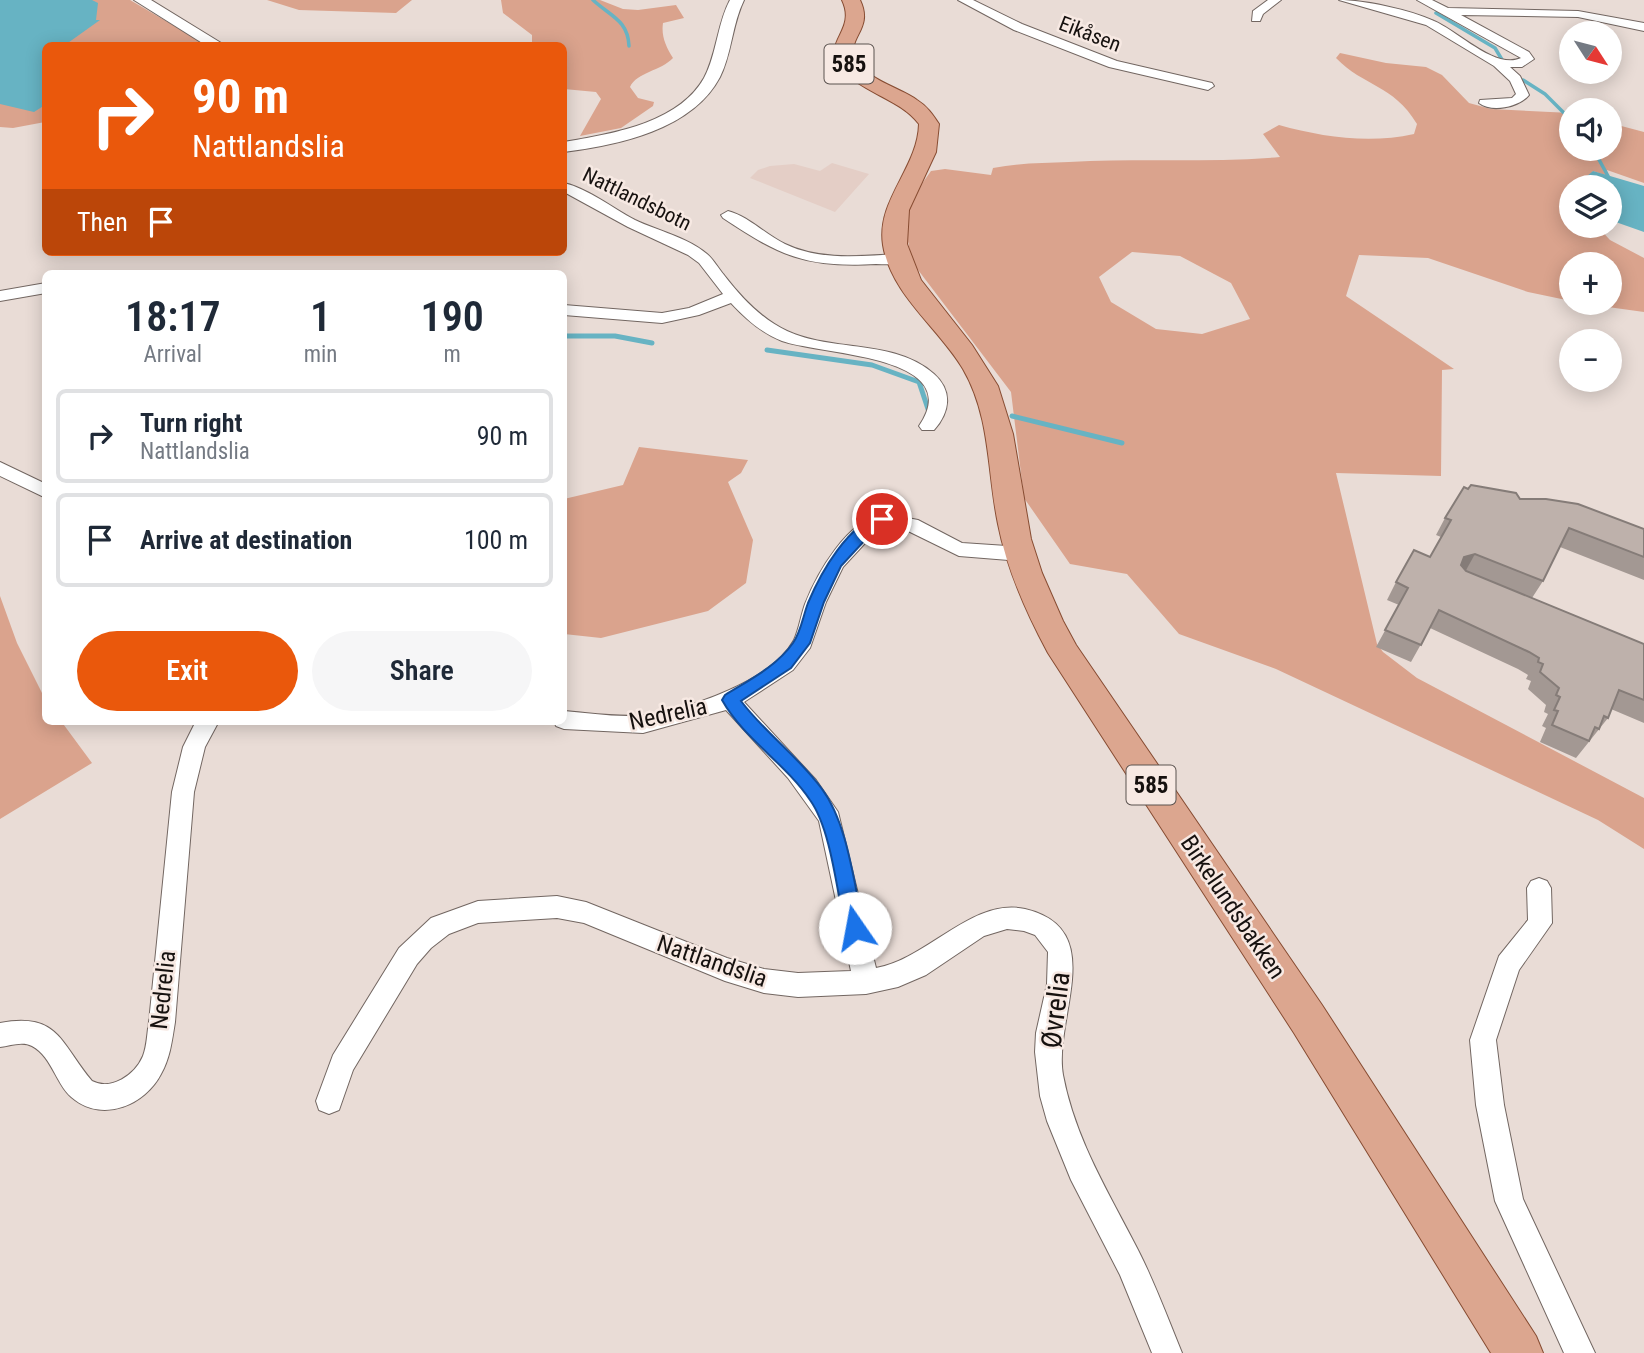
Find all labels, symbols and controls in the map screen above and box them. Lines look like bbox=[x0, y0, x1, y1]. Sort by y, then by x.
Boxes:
street label: Eikåsen bbox=[1056, 11, 1124, 57]
north arrow bbox=[1559, 21, 1622, 84]
map controls bbox=[1559, 21, 1622, 392]
road number: 585 bbox=[824, 44, 874, 83]
text: 90 m bbox=[192, 68, 289, 125]
icon: right bbox=[77, 70, 168, 161]
button: sound bbox=[1559, 98, 1622, 161]
text: Nattlandslia bbox=[192, 127, 345, 165]
street label: Nattlandsbotn bbox=[579, 162, 695, 236]
button: layers bbox=[1559, 175, 1622, 238]
icon: arrive bbox=[142, 203, 180, 241]
text: Then bbox=[77, 207, 128, 237]
button: + bbox=[1559, 252, 1622, 315]
text: 18:17 bbox=[125, 292, 221, 341]
text: 1 bbox=[310, 292, 331, 341]
text: 190 bbox=[421, 292, 484, 341]
button: − bbox=[1559, 329, 1622, 392]
text: Arrival bbox=[144, 341, 202, 368]
text: min bbox=[304, 341, 337, 368]
text: m bbox=[444, 341, 461, 368]
text: Turn right bbox=[140, 408, 242, 438]
icon: right bbox=[81, 417, 119, 455]
text: 90 m bbox=[477, 421, 528, 451]
text: Nattlandslia bbox=[140, 438, 250, 465]
pin bbox=[852, 489, 912, 549]
icon: arrive bbox=[863, 500, 901, 538]
icon: arrive bbox=[81, 521, 119, 559]
text: Arrive at destination bbox=[140, 525, 352, 555]
text: 100 m bbox=[464, 525, 528, 555]
button: Exit bbox=[77, 631, 298, 711]
button: Share bbox=[312, 631, 532, 711]
street label: Nedrelia bbox=[627, 692, 709, 736]
road number: 585 bbox=[1126, 765, 1176, 804]
street label: Birkelundsbakken bbox=[1175, 830, 1291, 984]
position arrow bbox=[818, 891, 892, 965]
street label: Nattlandslia bbox=[653, 929, 771, 993]
street label: Nedrelia bbox=[145, 949, 181, 1031]
street label: Øvrelia bbox=[1034, 970, 1077, 1050]

